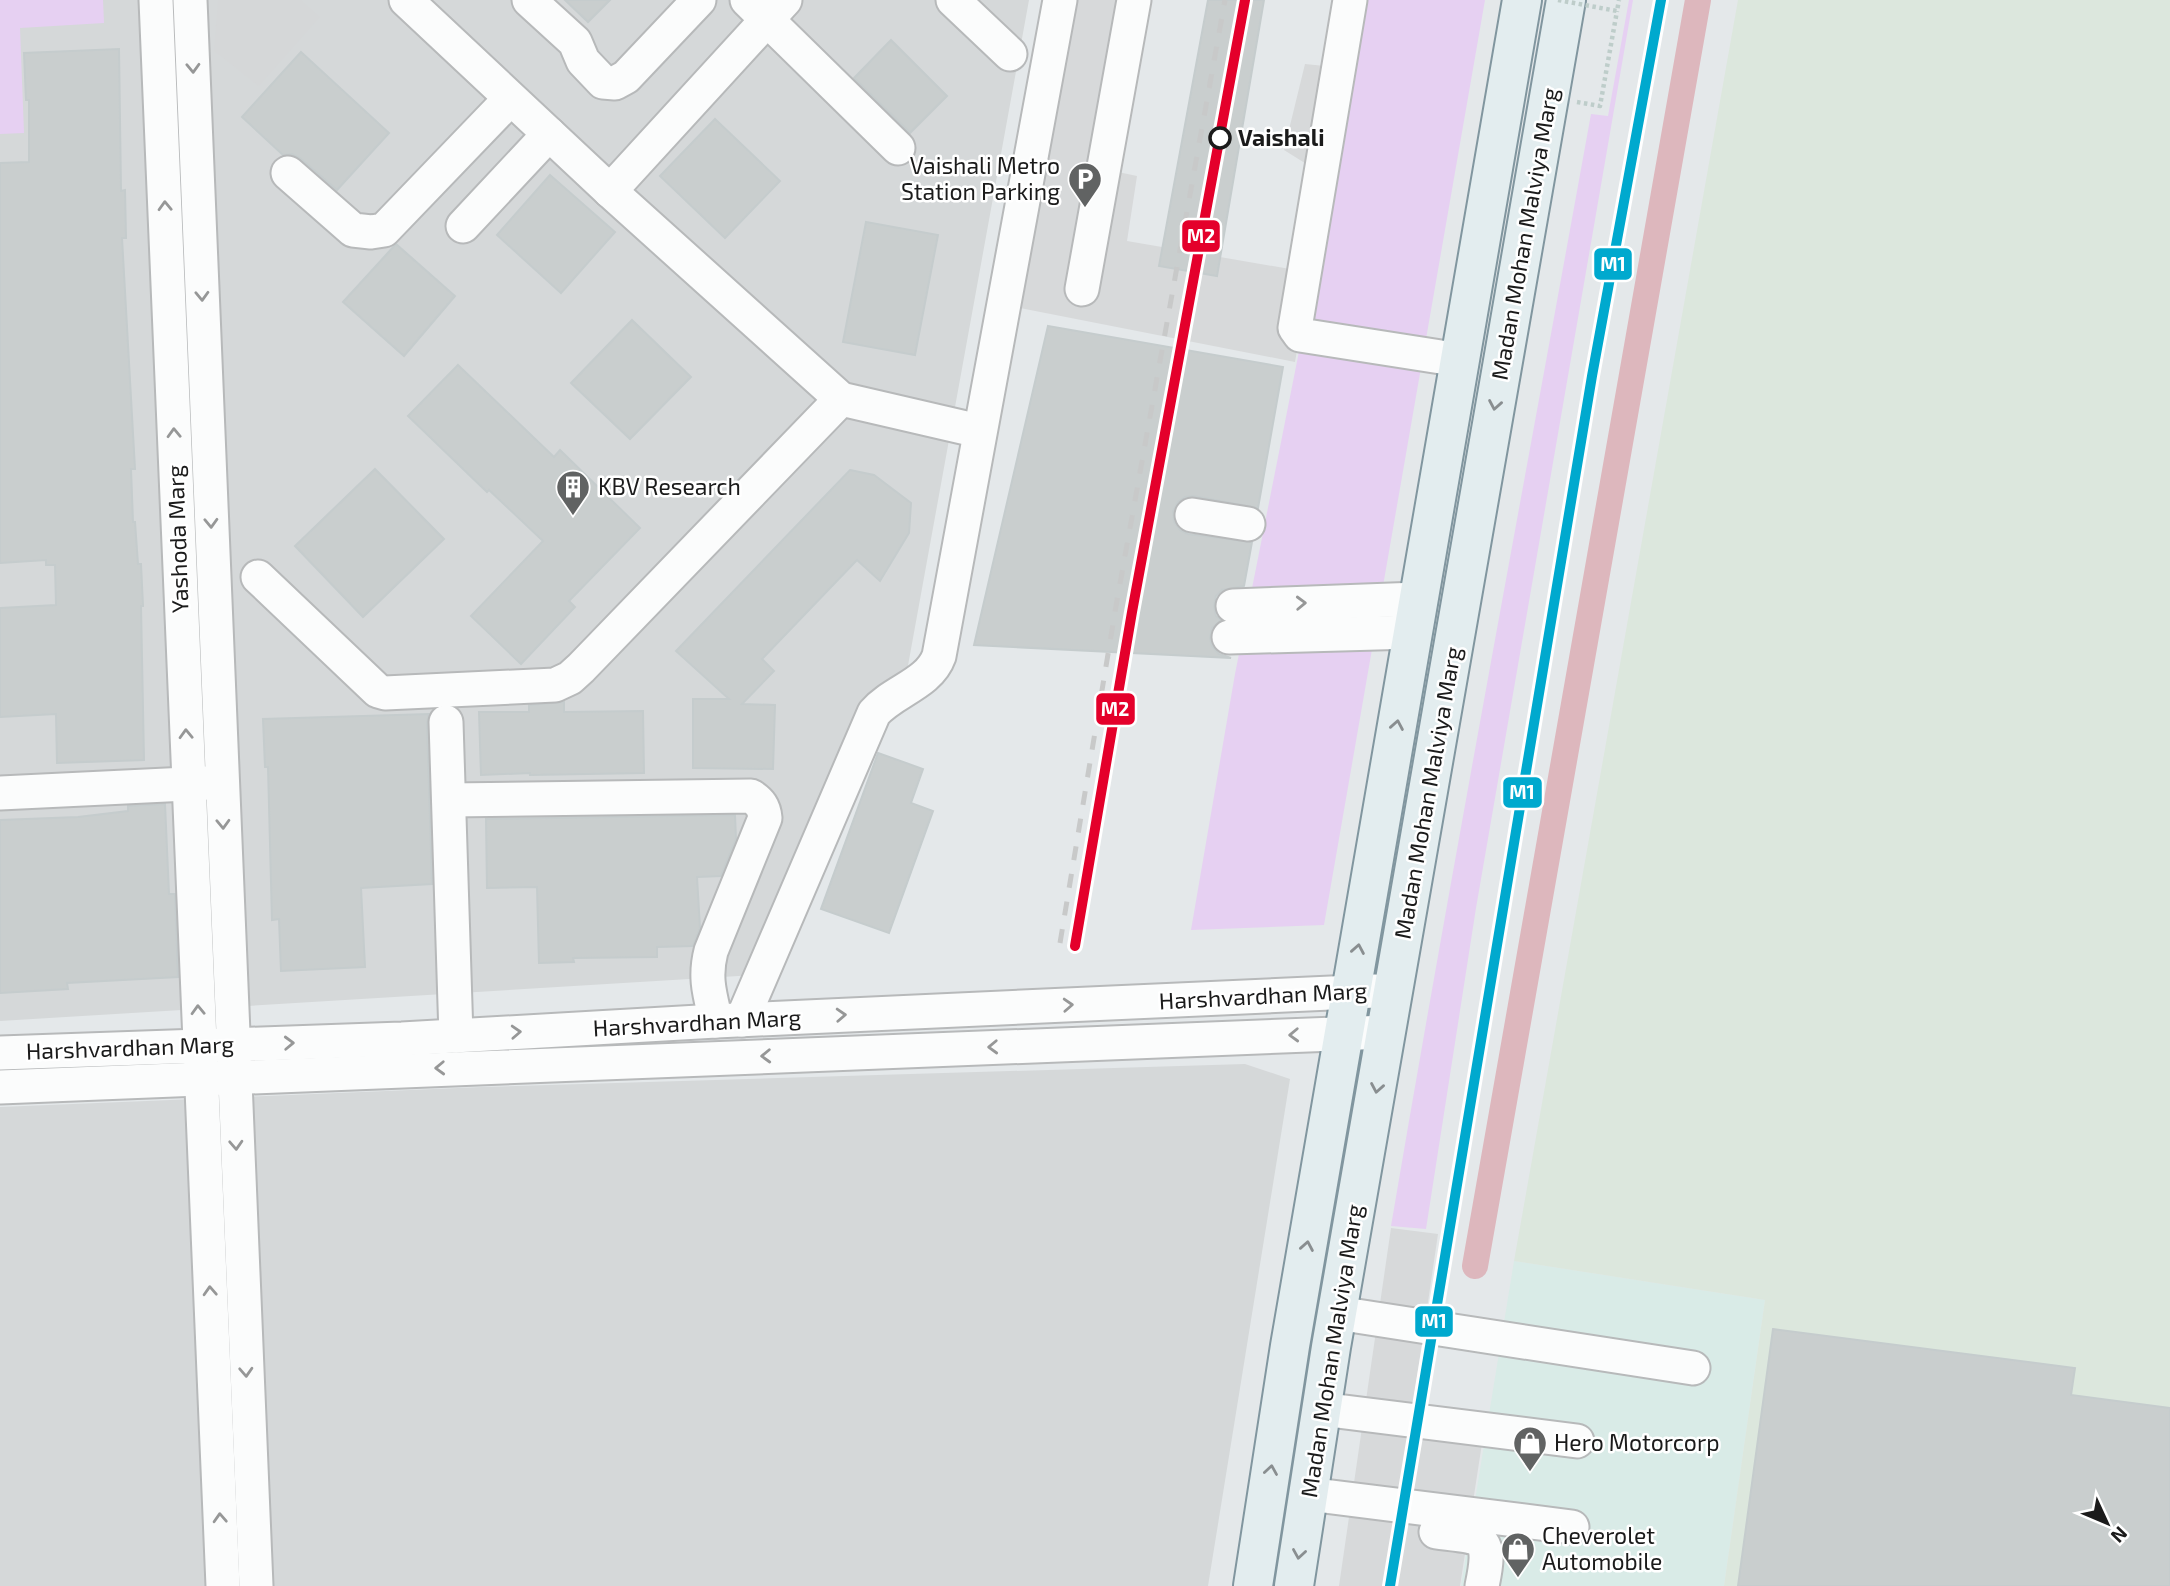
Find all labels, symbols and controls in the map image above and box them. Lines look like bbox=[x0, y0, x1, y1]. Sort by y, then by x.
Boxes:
one-way arrow bbox=[185, 63, 200, 74]
street label: Madan Mohan Malviya Marg bbox=[1484, 85, 1564, 382]
place label: Vaishali bbox=[1238, 123, 1325, 151]
marker: Vaishali bbox=[1209, 127, 1231, 149]
place label: Vaishali Metro Station Parking bbox=[901, 151, 1060, 205]
parking icon: Vaishali Metro Station Parking bbox=[1066, 160, 1104, 209]
one-way arrow bbox=[157, 200, 172, 211]
line badge: M2 bbox=[1181, 219, 1221, 253]
text: M2 bbox=[1187, 224, 1215, 247]
line badge: M1 bbox=[1593, 247, 1633, 281]
text: M1 bbox=[1600, 252, 1626, 275]
one-way arrow bbox=[194, 290, 209, 301]
one-way arrow bbox=[1488, 399, 1503, 411]
one-way arrow bbox=[166, 427, 181, 438]
street label: Yashoda Marg bbox=[160, 464, 194, 614]
building icon: KBV Research bbox=[554, 468, 592, 517]
place label: KBV Research bbox=[598, 472, 741, 500]
one-way arrow bbox=[203, 518, 219, 529]
one-way arrow bbox=[1296, 596, 1307, 611]
street label: Madan Mohan Malviya Marg bbox=[1387, 644, 1467, 941]
line badge: M2 bbox=[1095, 692, 1136, 726]
text: M2 bbox=[1101, 697, 1129, 720]
one-way arrow bbox=[1389, 719, 1404, 731]
one-way arrow bbox=[179, 728, 194, 739]
line badge: M1 bbox=[1502, 776, 1543, 809]
text: M1 bbox=[1509, 780, 1535, 803]
one-way arrow bbox=[216, 818, 231, 829]
one-way arrow bbox=[1350, 943, 1365, 955]
street label: Harshvardhan Marg bbox=[1158, 976, 1368, 1014]
one-way arrow bbox=[1063, 998, 1074, 1013]
street label: Harshvardhan Marg bbox=[592, 1003, 802, 1041]
one-way arrow bbox=[190, 1004, 205, 1015]
one-way arrow bbox=[836, 1008, 847, 1023]
one-way arrow bbox=[511, 1025, 522, 1040]
one-way arrow bbox=[1288, 1028, 1299, 1043]
street label: Harshvardhan Marg bbox=[25, 1029, 235, 1065]
one-way arrow bbox=[283, 1035, 294, 1050]
one-way arrow bbox=[987, 1039, 998, 1054]
one-way arrow bbox=[760, 1048, 771, 1063]
one-way arrow bbox=[435, 1061, 446, 1076]
one-way arrow bbox=[1370, 1082, 1385, 1094]
one-way arrow bbox=[229, 1140, 244, 1151]
street label: Madan Mohan Malviya Marg bbox=[1294, 1202, 1368, 1499]
one-way arrow bbox=[1299, 1240, 1314, 1251]
one-way arrow bbox=[202, 1285, 217, 1296]
line badge: M1 bbox=[1414, 1305, 1454, 1338]
text: M1 bbox=[1421, 1309, 1447, 1332]
one-way arrow bbox=[239, 1367, 254, 1378]
shop icon: Hero Motorcorp bbox=[1511, 1424, 1549, 1473]
place label: Hero Motorcorp bbox=[1554, 1428, 1720, 1456]
one-way arrow bbox=[1263, 1464, 1278, 1476]
north arrow bbox=[2072, 1488, 2142, 1558]
one-way arrow bbox=[212, 1512, 227, 1523]
place label: Cheverolet Automobile bbox=[1542, 1521, 1662, 1575]
text: N bbox=[2107, 1522, 2133, 1548]
shop icon: Cheverolet Automobile bbox=[1499, 1530, 1537, 1579]
one-way arrow bbox=[1292, 1548, 1307, 1560]

